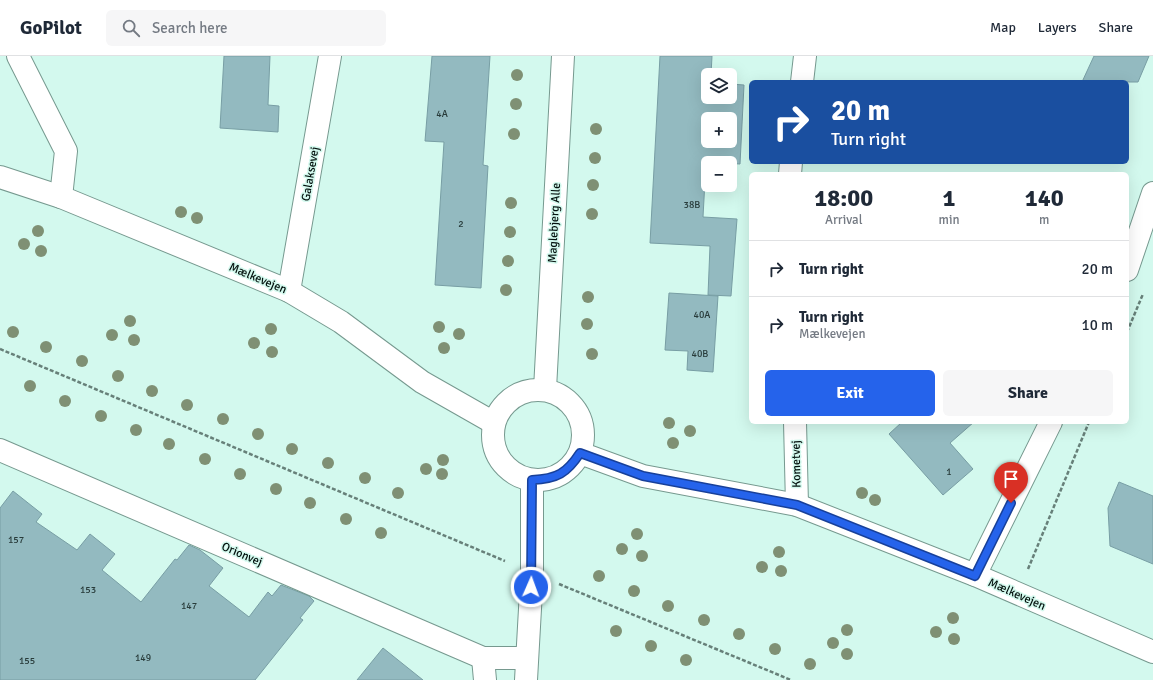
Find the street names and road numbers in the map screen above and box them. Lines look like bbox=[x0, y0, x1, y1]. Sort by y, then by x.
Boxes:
street label: Galaksevej bbox=[298, 146, 323, 203]
street label: Maglebjerg Alle bbox=[545, 182, 564, 264]
street label: Mælkevejen bbox=[227, 260, 289, 297]
street label: Kometvej bbox=[789, 440, 804, 488]
street label: Orionvej bbox=[219, 539, 265, 570]
street label: Mælkevejen bbox=[986, 575, 1048, 614]

